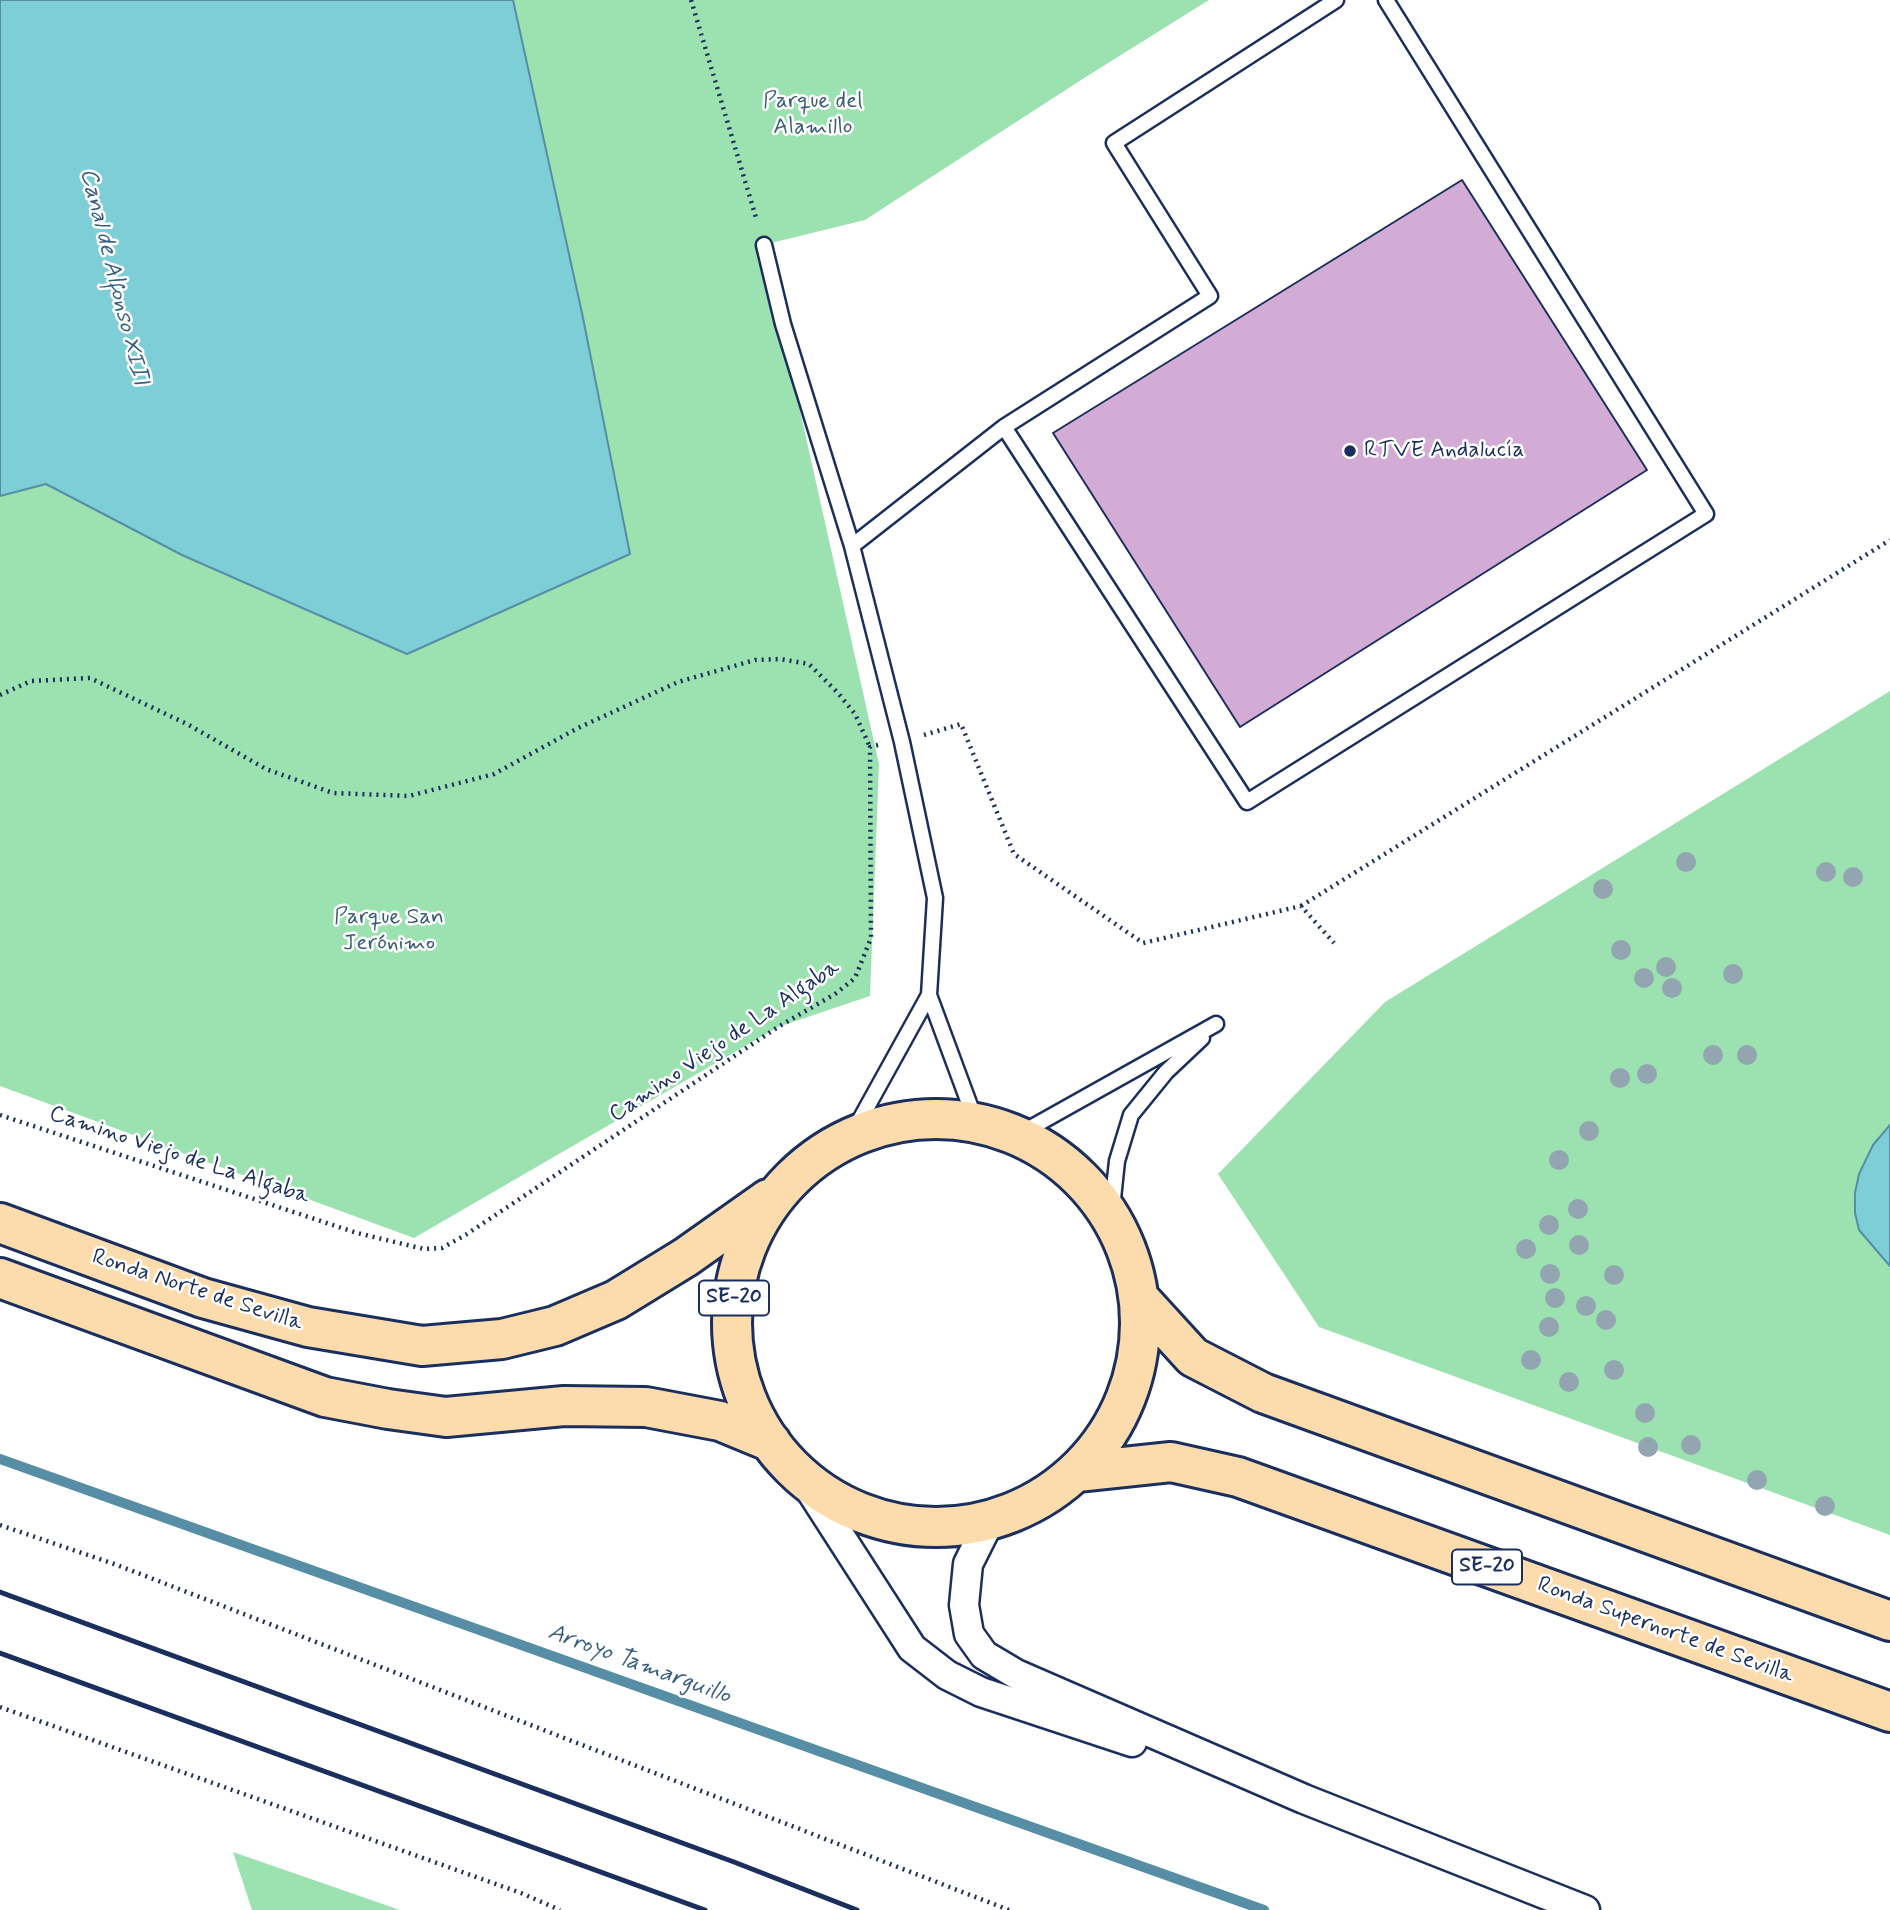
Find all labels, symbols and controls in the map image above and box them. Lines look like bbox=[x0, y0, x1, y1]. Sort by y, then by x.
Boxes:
park label: Parque del Alamillo bbox=[763, 88, 863, 142]
water label: Canal de Alfonso XIII bbox=[72, 166, 154, 388]
place label: RTVE Andalucía bbox=[1364, 437, 1524, 465]
marker: RTVE Andalucía bbox=[1342, 443, 1358, 459]
park label: Parque San Jerónimo bbox=[334, 904, 444, 958]
street label: Camino Viejo de La Algaba bbox=[605, 955, 845, 1129]
street label: Camino Viejo de La Algaba bbox=[46, 1101, 312, 1211]
street label: Ronda Norte de Sevilla bbox=[88, 1244, 306, 1338]
road number: SE-20 bbox=[699, 1280, 769, 1316]
road number: SE-20 bbox=[1452, 1550, 1522, 1584]
street label: Ronda Supernorte de Sevilla bbox=[1533, 1572, 1797, 1690]
water label: Arroyo Tamarguillo bbox=[544, 1619, 734, 1711]

